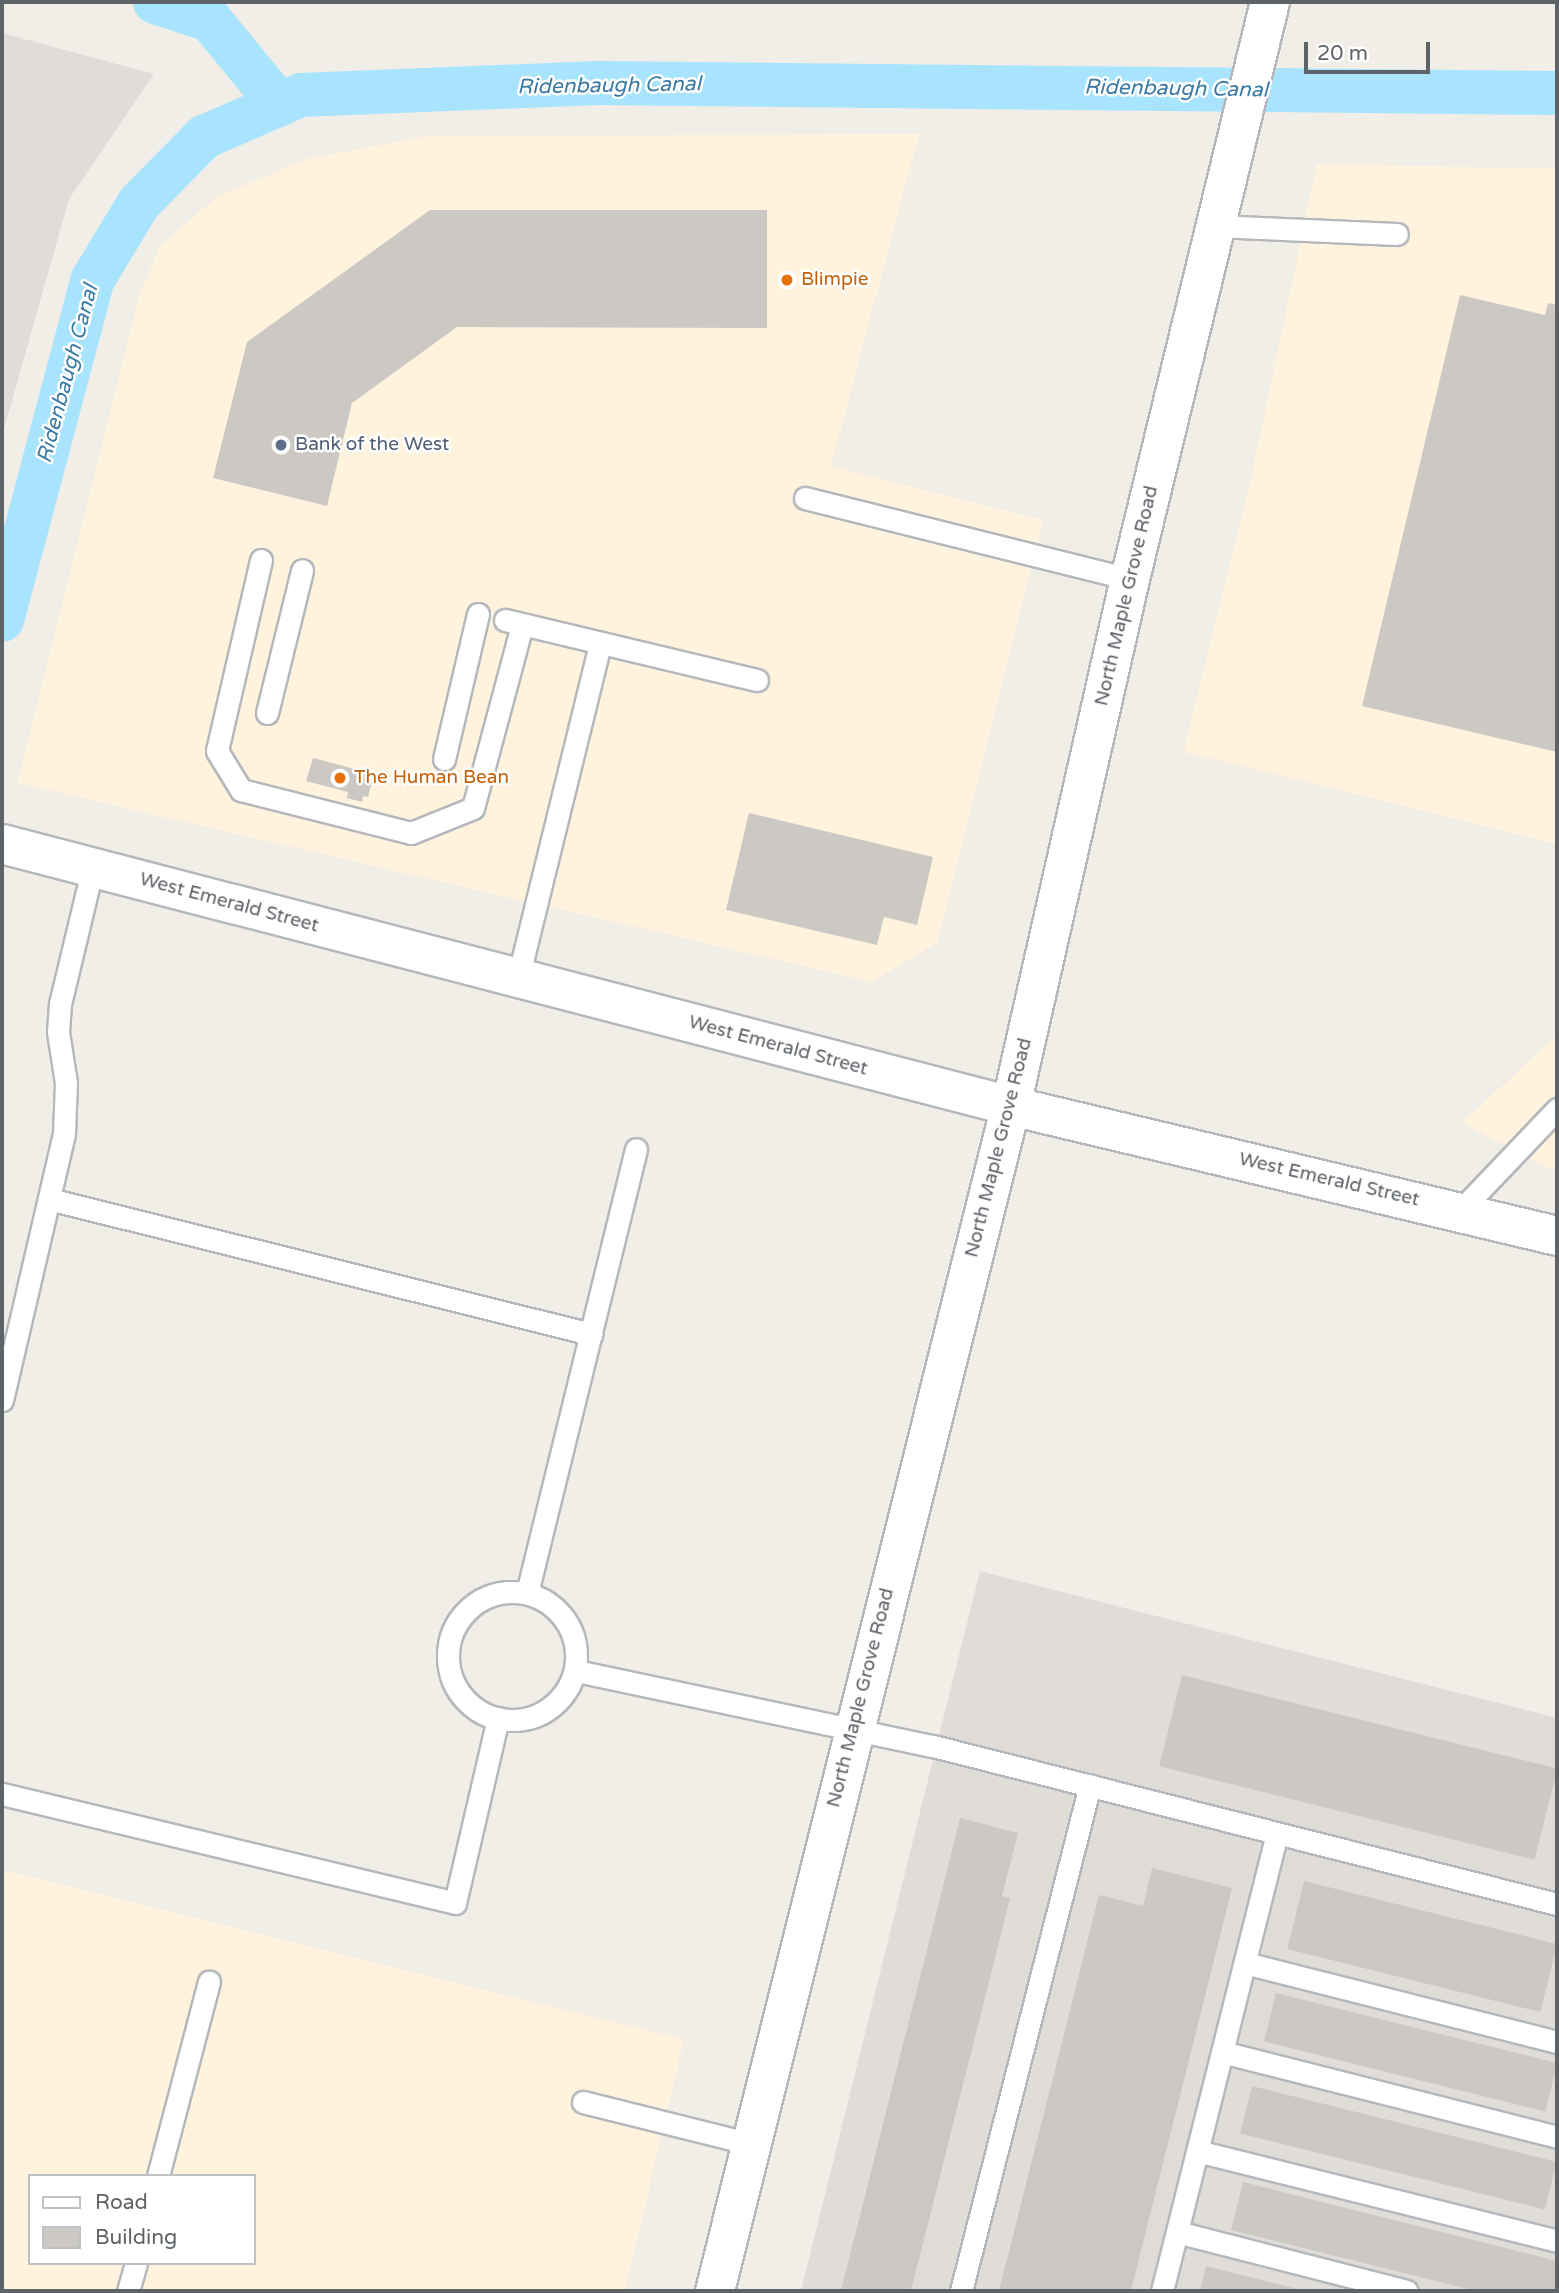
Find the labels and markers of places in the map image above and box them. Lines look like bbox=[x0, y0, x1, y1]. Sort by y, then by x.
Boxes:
place label: Blimpie bbox=[801, 269, 868, 291]
marker: Blimpie bbox=[779, 272, 795, 288]
place label: Bank of the West bbox=[295, 434, 449, 456]
marker: Bank of the West bbox=[273, 437, 289, 453]
place label: The Human Bean bbox=[354, 767, 509, 789]
marker: The Human Bean bbox=[332, 770, 348, 786]

